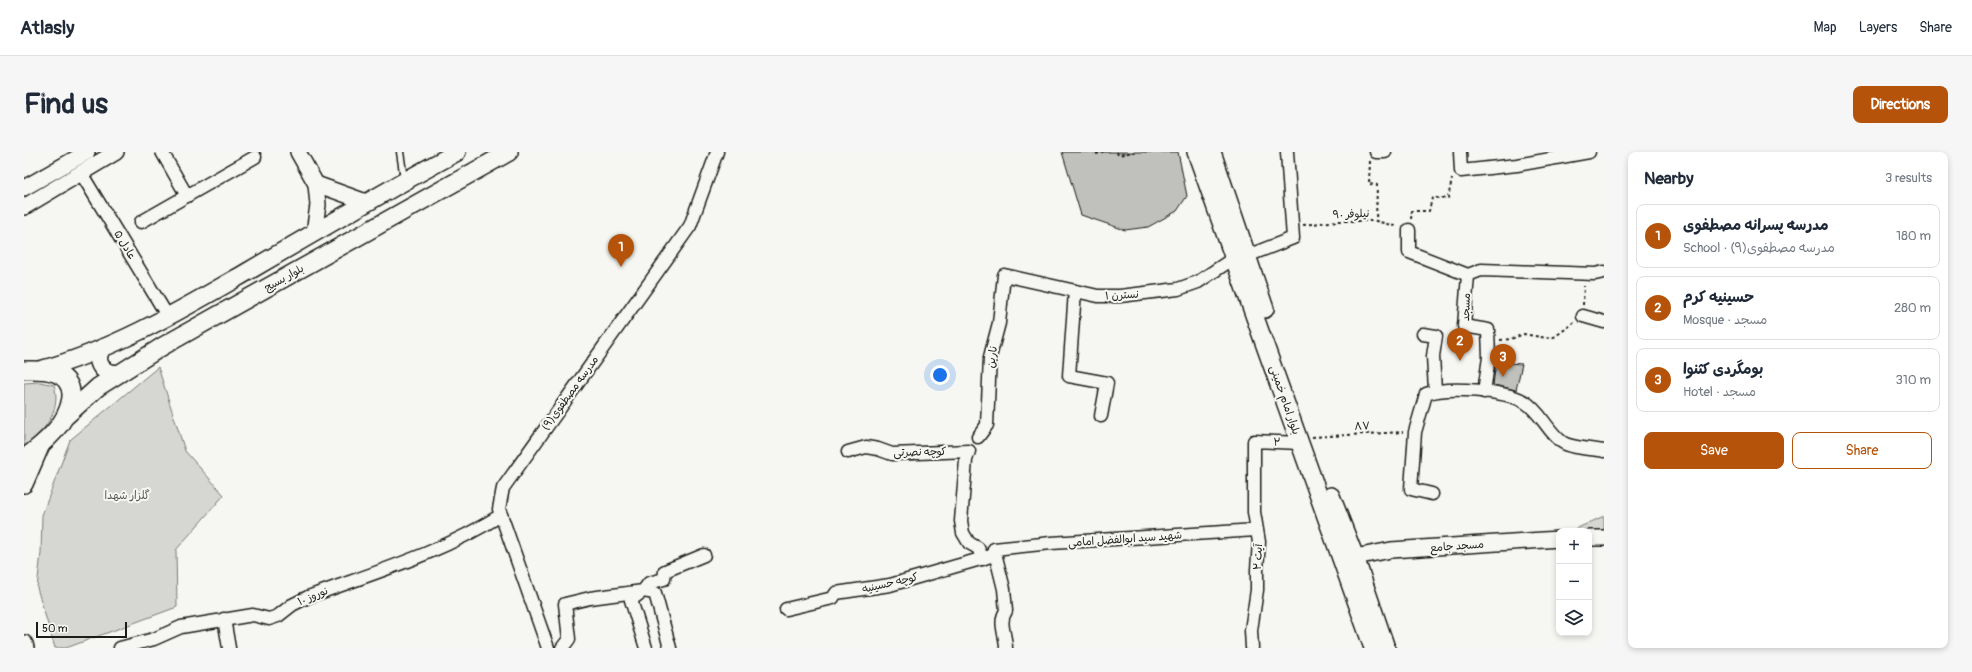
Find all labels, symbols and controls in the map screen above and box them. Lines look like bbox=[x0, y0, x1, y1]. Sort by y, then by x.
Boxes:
text: Atlasly bbox=[20, 16, 74, 40]
text: Map bbox=[1814, 19, 1837, 36]
text: Layers bbox=[1859, 19, 1897, 36]
text: Share bbox=[1919, 19, 1952, 36]
button: Directions bbox=[1853, 86, 1948, 123]
text: Find us bbox=[24, 87, 108, 122]
text: Nearby bbox=[1644, 168, 1693, 189]
text: 3 results bbox=[1885, 170, 1932, 186]
street label: نیلوفر ۹۰ bbox=[1332, 207, 1370, 222]
text: مدرسه پسرانه مصطفوی bbox=[1683, 216, 1829, 235]
street label: عادل ۵ bbox=[111, 228, 139, 262]
text: 1 bbox=[1655, 228, 1661, 244]
text: 180 m bbox=[1896, 228, 1931, 244]
pin: 1 bbox=[608, 234, 634, 267]
text: School · مدرسه مصطفوی(۹) bbox=[1683, 240, 1835, 256]
street label: بلوار بسیج bbox=[262, 262, 307, 295]
street label: نسترن ۱ bbox=[1105, 288, 1139, 302]
text: حسینیه کرم bbox=[1683, 288, 1754, 307]
street label: مسجد bbox=[1459, 293, 1473, 321]
text: 2 bbox=[1654, 300, 1662, 316]
text: 280 m bbox=[1894, 300, 1931, 316]
text: Mosque · مسجد bbox=[1683, 312, 1767, 328]
pin: 2 bbox=[1447, 328, 1473, 361]
pin: 3 bbox=[1490, 344, 1516, 377]
street label: نارین bbox=[984, 345, 1000, 369]
street label: مدرسه مصطفوی(۹) bbox=[539, 353, 601, 433]
text: بومگردی کثنوا bbox=[1683, 360, 1763, 379]
street label: بلوار امام خمینی bbox=[1265, 364, 1303, 437]
your location bbox=[930, 365, 950, 385]
text: 3 bbox=[1654, 372, 1662, 388]
text: 310 m bbox=[1895, 372, 1931, 388]
text: Hotel · مسجد bbox=[1683, 384, 1756, 400]
street label: ۸۷ bbox=[1354, 419, 1370, 433]
button: Save bbox=[1644, 432, 1784, 469]
button: Share bbox=[1792, 432, 1932, 469]
street label: ۲ bbox=[1273, 435, 1281, 449]
street label: کوچه نصرتی bbox=[893, 445, 947, 460]
park label: گلزار شهدا bbox=[104, 489, 150, 502]
map controls bbox=[1556, 528, 1592, 636]
button: + bbox=[1556, 528, 1592, 564]
street label: شهید سید ابوالفضل امامی bbox=[1068, 529, 1182, 550]
street label: مسجد جامع bbox=[1430, 538, 1485, 556]
street label: آیت ۲ bbox=[1251, 542, 1265, 571]
button: − bbox=[1556, 564, 1592, 600]
street label: کوچه حسینیه bbox=[861, 570, 920, 597]
street label: نوروز ۱۰ bbox=[296, 584, 331, 609]
button: layers bbox=[1556, 600, 1592, 636]
scale bar bbox=[36, 620, 127, 639]
text: 50 m bbox=[42, 622, 68, 635]

